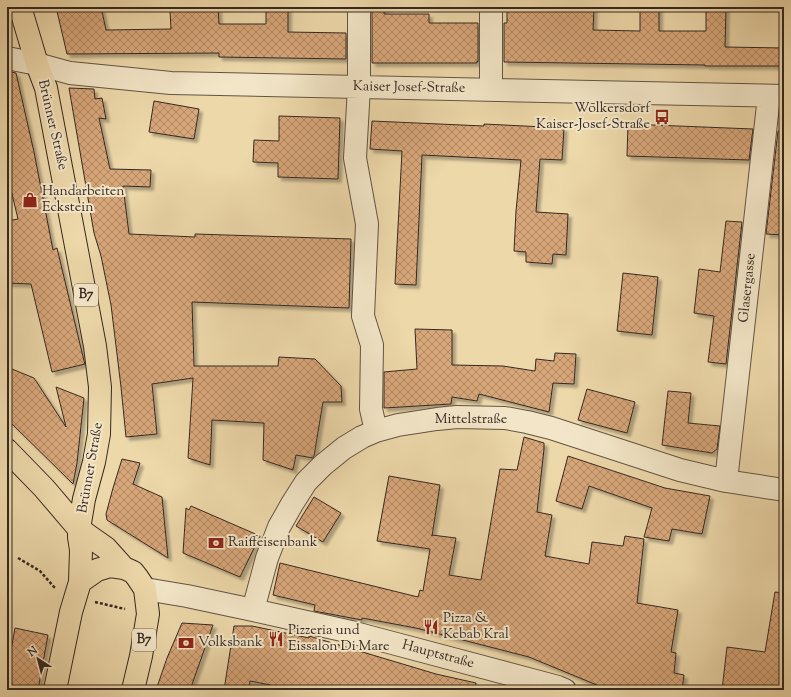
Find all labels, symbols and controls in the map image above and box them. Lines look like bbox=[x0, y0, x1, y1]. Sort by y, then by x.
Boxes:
street label: Kaiser Josef-Straße bbox=[353, 77, 465, 99]
street label: Brünner Straße bbox=[32, 78, 72, 172]
place label: Wolkersdorf Kaiser-Josef-Straße bbox=[536, 99, 651, 135]
bus stop icon: Wolkersdorf Kaiser-Josef-Straße bbox=[653, 108, 671, 126]
place label: Handarbeiten Eckstein bbox=[42, 182, 125, 218]
shop icon: Handarbeiten Eckstein bbox=[21, 191, 39, 209]
street label: Glasergasse bbox=[734, 252, 762, 324]
road number: B7 bbox=[74, 284, 98, 306]
street label: Mittelstraße bbox=[435, 410, 507, 430]
street label: Brünner Straße bbox=[73, 421, 109, 515]
place label: Raiffeisenbank bbox=[228, 533, 318, 553]
bank icon: Raiffeisenbank bbox=[207, 534, 225, 552]
place label: Pizza & Kebab Kral bbox=[443, 609, 509, 645]
restaurant icon: Pizza & Kebab Kral bbox=[422, 618, 440, 636]
place label: Pizzeria und Eissalon Di Mare bbox=[288, 621, 390, 657]
road number: B7 bbox=[132, 629, 156, 651]
restaurant icon: Pizzeria und Eissalon Di Mare bbox=[267, 630, 285, 648]
place label: Volksbank bbox=[198, 633, 263, 653]
bank icon: Volksbank bbox=[177, 634, 195, 652]
street label: Hauptstraße bbox=[400, 636, 476, 674]
north arrow bbox=[18, 639, 58, 679]
text: N bbox=[24, 643, 41, 661]

